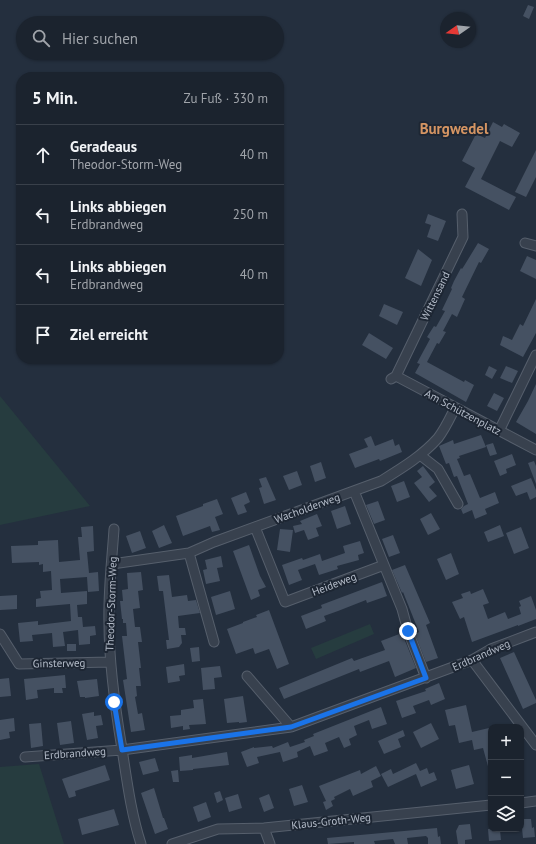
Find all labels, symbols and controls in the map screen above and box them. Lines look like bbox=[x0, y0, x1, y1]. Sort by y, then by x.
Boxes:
north arrow bbox=[440, 12, 476, 48]
search box bbox=[16, 16, 284, 60]
icon: search bbox=[30, 27, 52, 49]
text: Hier suchen bbox=[62, 29, 138, 48]
text: 5 Min. bbox=[32, 87, 78, 109]
text: Zu Fuß · 330 m bbox=[184, 90, 268, 107]
district label: Burgwedel bbox=[420, 119, 489, 138]
text: Geradeaus bbox=[70, 137, 137, 156]
icon: ahead bbox=[32, 144, 54, 166]
text: 40 m bbox=[240, 146, 268, 163]
text: Theodor-Storm-Weg bbox=[70, 156, 182, 173]
text: Links abbiegen bbox=[70, 197, 166, 216]
icon: left bbox=[32, 204, 54, 226]
text: 250 m bbox=[233, 206, 268, 223]
text: Erdbrandweg bbox=[70, 216, 143, 233]
text: Links abbiegen bbox=[70, 257, 166, 276]
icon: left bbox=[32, 264, 54, 286]
text: 40 m bbox=[240, 266, 268, 283]
street label: Wittensand bbox=[417, 269, 453, 323]
text: Erdbrandweg bbox=[70, 276, 143, 293]
icon: arrive bbox=[32, 324, 54, 346]
text: Ziel erreicht bbox=[70, 325, 148, 344]
street label: Am Schützenplatz bbox=[422, 386, 504, 438]
street label: Wacholderweg bbox=[272, 490, 342, 526]
street label: Theodor-Storm-Weg bbox=[102, 556, 120, 652]
street label: Heideweg bbox=[310, 569, 358, 599]
route end bbox=[399, 622, 417, 640]
street label: Erdbrandweg bbox=[450, 636, 512, 674]
street label: Ginsterweg bbox=[33, 656, 86, 670]
route start bbox=[105, 693, 123, 711]
map controls bbox=[488, 724, 524, 832]
button: + bbox=[488, 724, 524, 760]
street label: Erdbrandweg bbox=[44, 744, 106, 762]
button: − bbox=[488, 760, 524, 796]
button: layers bbox=[488, 796, 524, 832]
street label: Klaus-Groth-Weg bbox=[290, 810, 372, 832]

